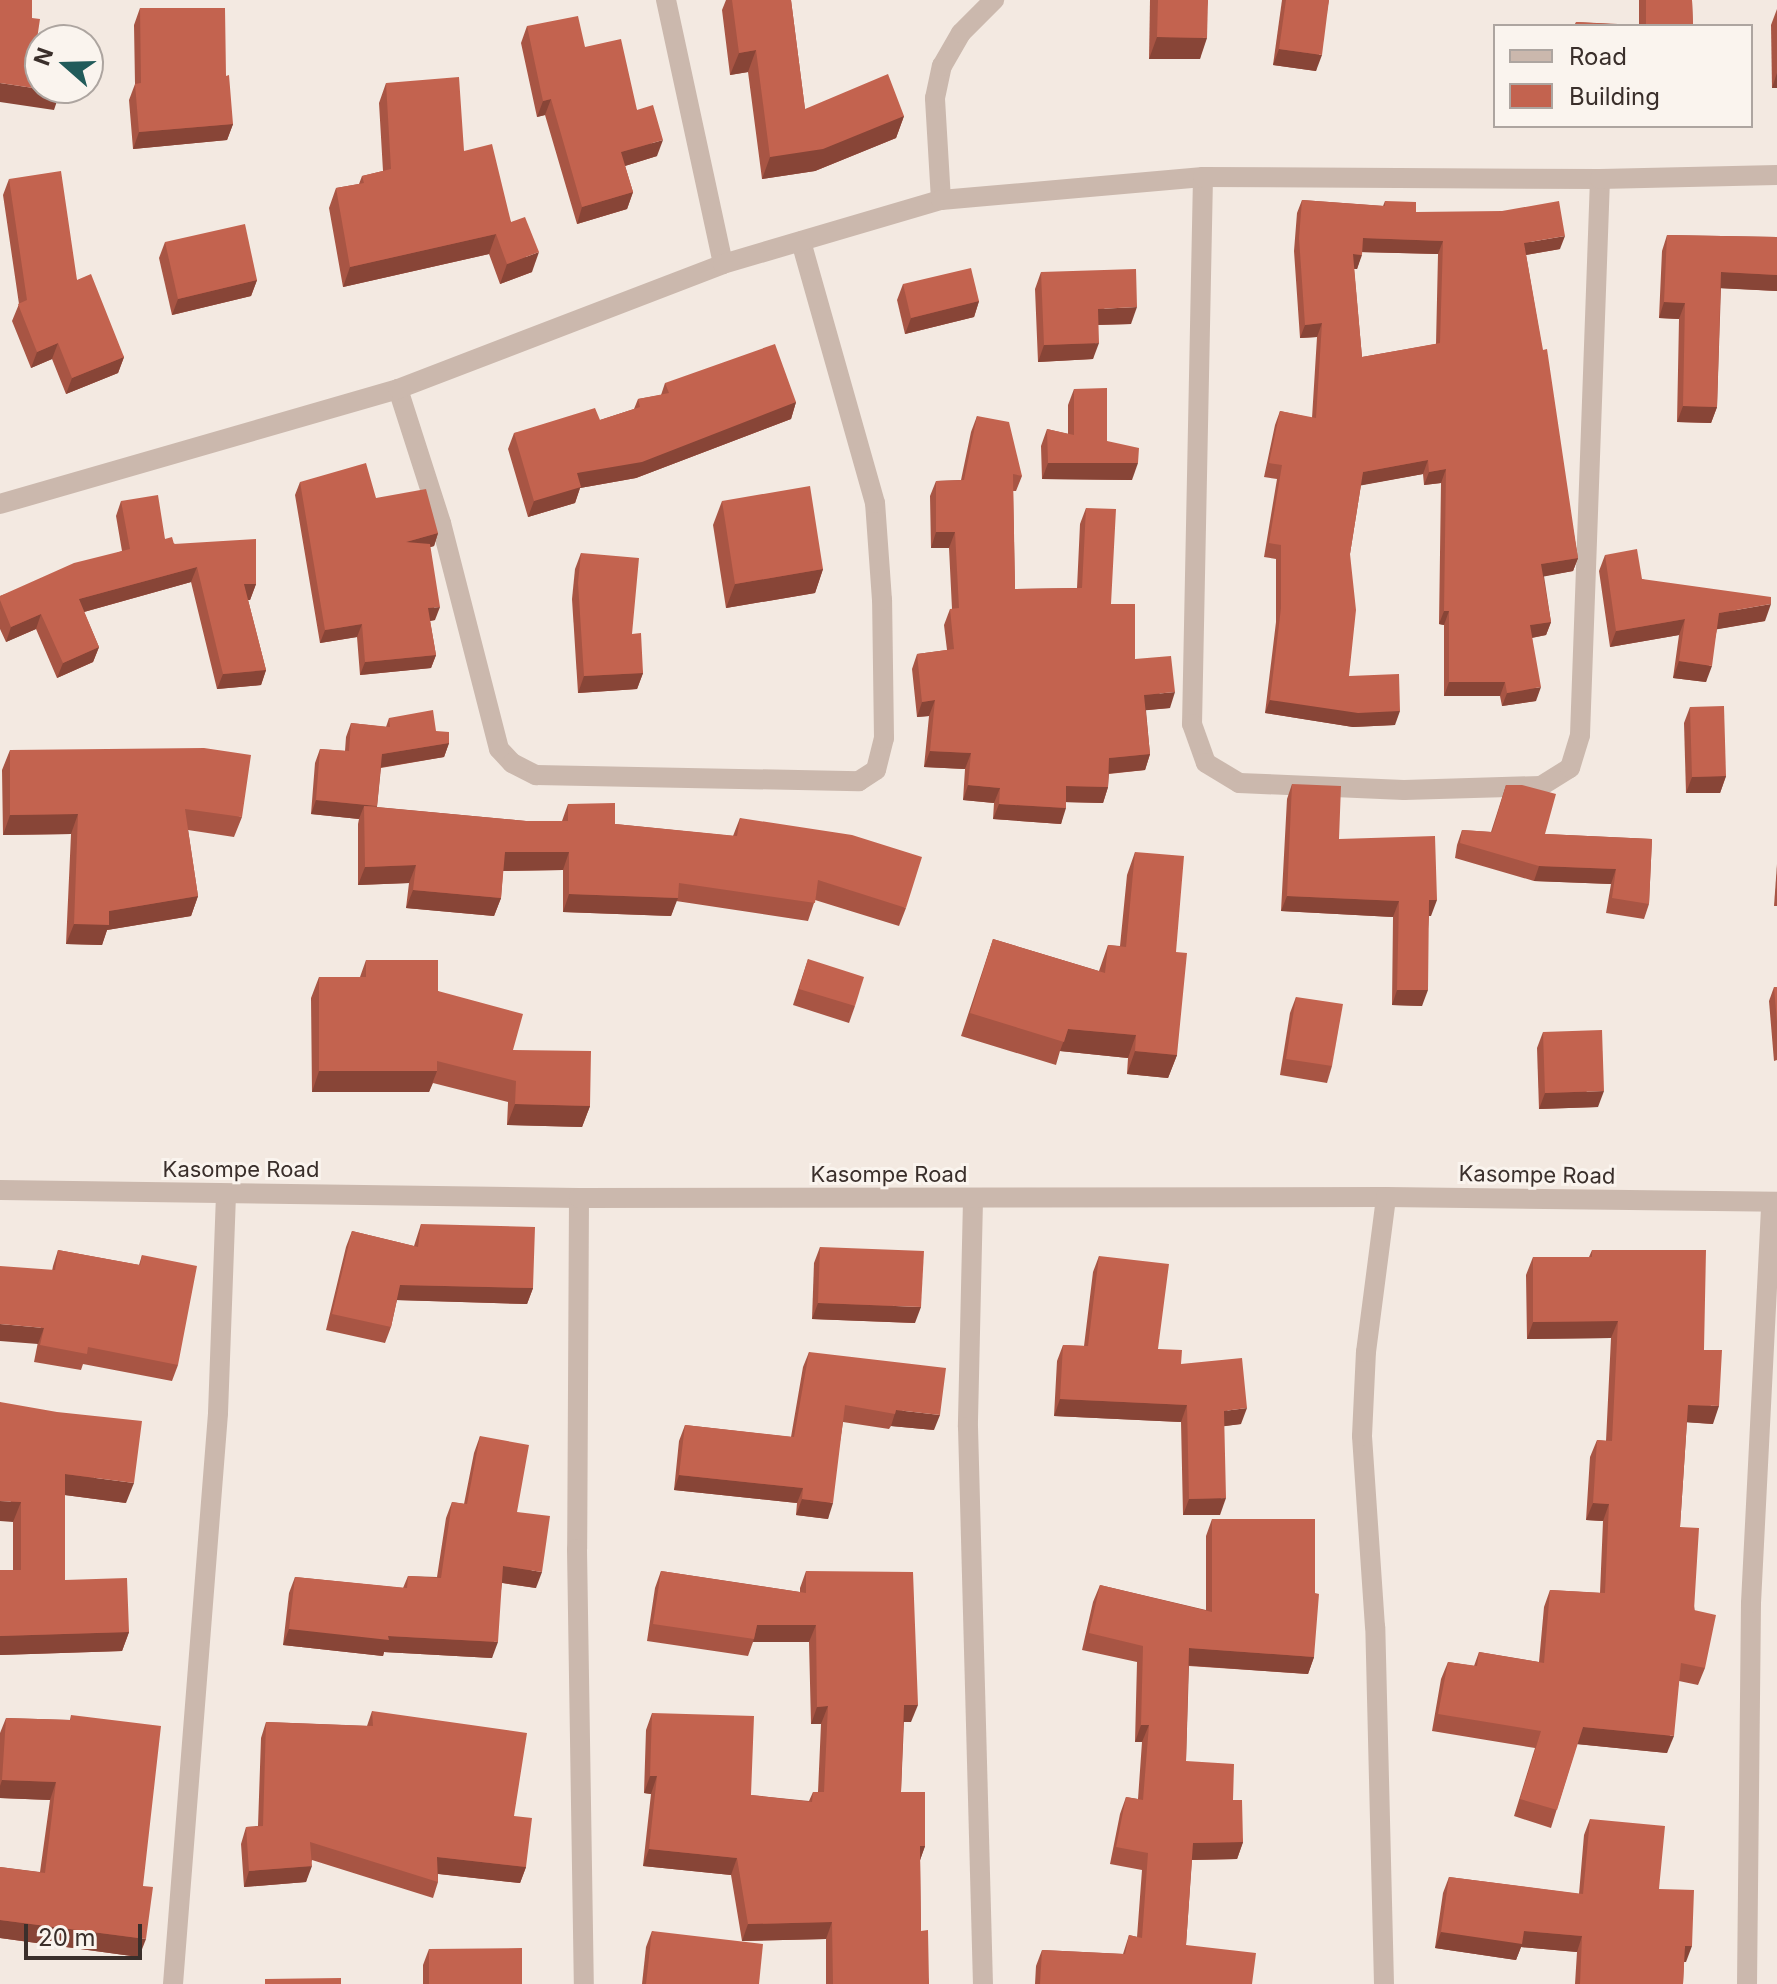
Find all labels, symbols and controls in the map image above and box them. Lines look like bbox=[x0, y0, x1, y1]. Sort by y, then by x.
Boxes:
north arrow bbox=[24, 24, 104, 104]
legend bbox=[1493, 24, 1753, 128]
text: Road bbox=[1569, 42, 1627, 71]
text: N bbox=[28, 44, 58, 69]
text: Building bbox=[1569, 82, 1660, 111]
street label: Kasompe Road bbox=[163, 1157, 319, 1183]
street label: Kasompe Road bbox=[1458, 1160, 1616, 1190]
street label: Kasompe Road bbox=[811, 1162, 967, 1188]
scale bar bbox=[28, 1908, 146, 1958]
text: 20 m bbox=[38, 1923, 96, 1952]

